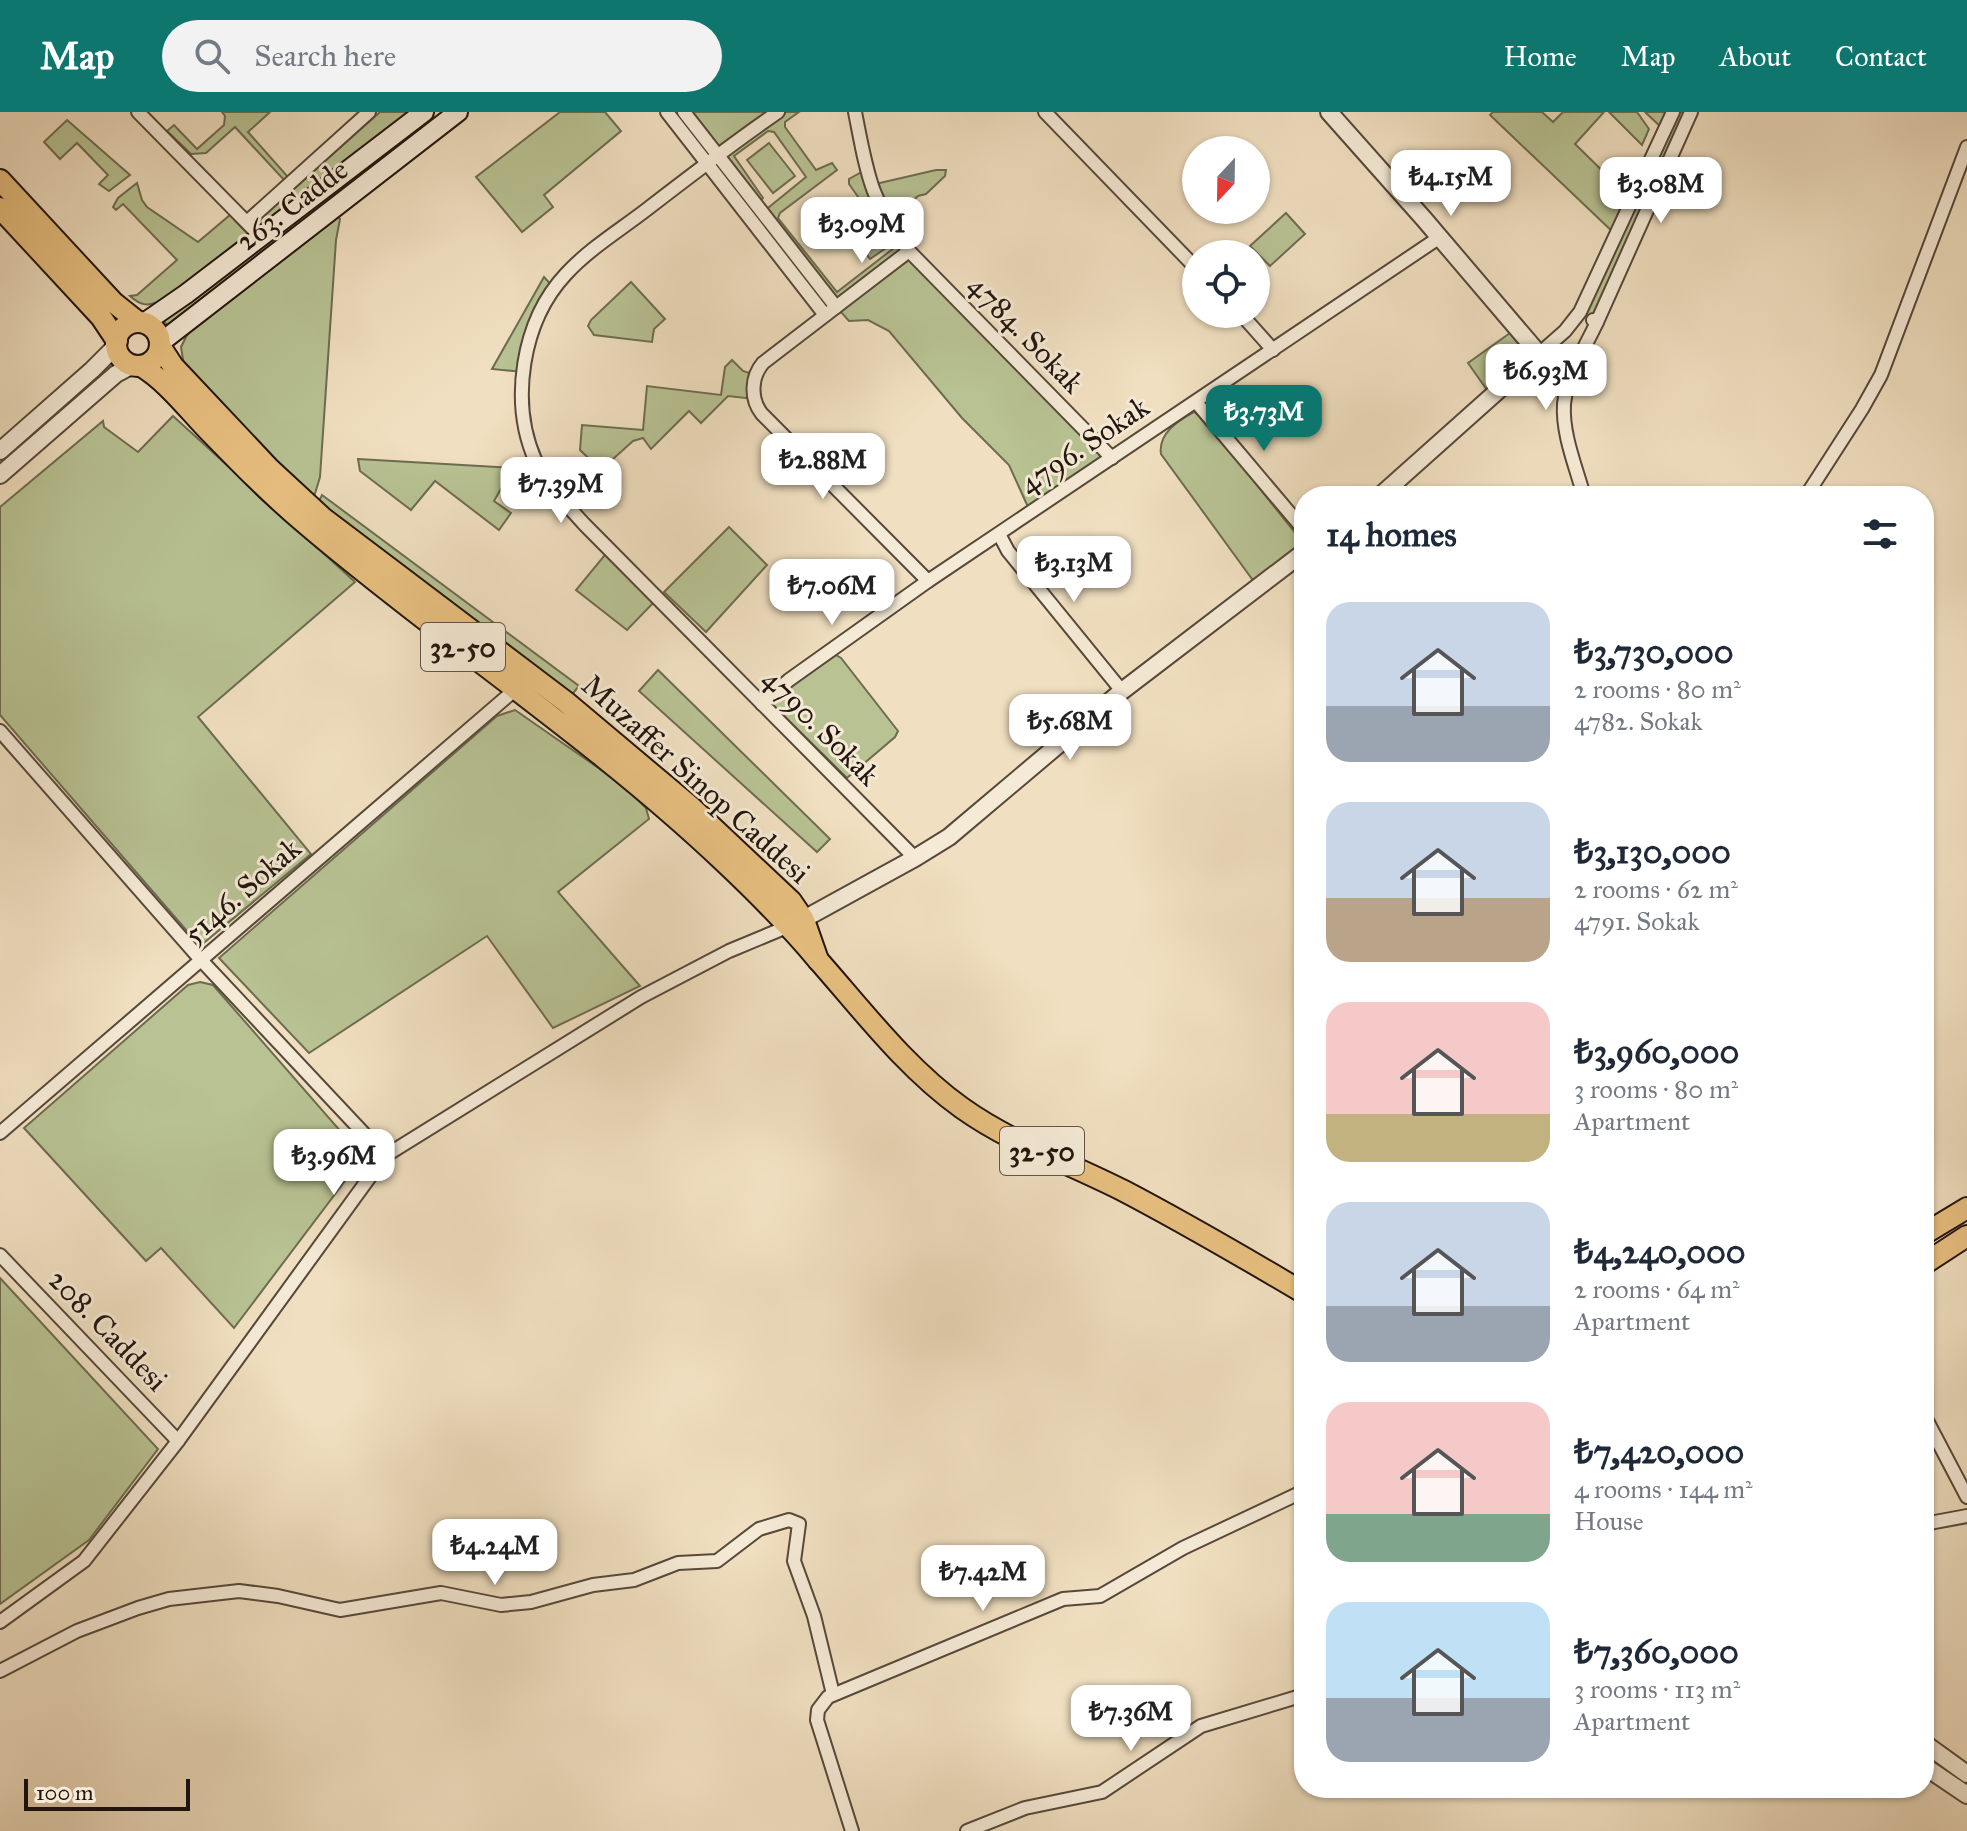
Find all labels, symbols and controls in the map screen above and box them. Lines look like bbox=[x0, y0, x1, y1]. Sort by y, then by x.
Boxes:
search box bbox=[162, 20, 722, 92]
text: Map bbox=[40, 33, 114, 79]
icon: search bbox=[190, 34, 234, 78]
text: Search here bbox=[254, 38, 396, 74]
text: Home bbox=[1504, 39, 1577, 74]
text: Map bbox=[1621, 39, 1675, 74]
text: About bbox=[1719, 39, 1791, 74]
text: Contact bbox=[1835, 39, 1927, 74]
north arrow bbox=[1182, 136, 1270, 224]
map controls bbox=[1182, 136, 1270, 328]
pin: ₺4.15M bbox=[1386, 150, 1516, 218]
street label: 263. Cadde bbox=[229, 151, 355, 259]
pin: ₺3.08M bbox=[1596, 157, 1726, 225]
text: ₺4.15M bbox=[1409, 160, 1493, 192]
text: ₺3.08M bbox=[1618, 167, 1704, 199]
pin: ₺3.09M bbox=[797, 197, 927, 265]
text: ₺3.09M bbox=[819, 207, 905, 239]
button: locate bbox=[1182, 240, 1270, 328]
street label: 4784. Sokak bbox=[961, 267, 1091, 401]
pin: ₺6.93M bbox=[1481, 344, 1611, 412]
text: ₺6.93M bbox=[1504, 354, 1588, 386]
pin: ₺3.73M bbox=[1199, 385, 1329, 453]
street label: 4796. Sokak bbox=[1012, 389, 1156, 502]
text: ₺3.73M bbox=[1224, 395, 1304, 427]
pin: ₺2.88M bbox=[758, 433, 888, 501]
text: ₺2.88M bbox=[779, 443, 867, 475]
pin: ₺7.39M bbox=[496, 457, 626, 525]
text: ₺7.39M bbox=[519, 467, 604, 499]
icon: filters bbox=[1858, 512, 1902, 556]
text: 14 homes bbox=[1326, 514, 1457, 555]
pin: ₺3.13M bbox=[1009, 536, 1139, 604]
text: ₺3.13M bbox=[1035, 546, 1113, 578]
pin: ₺7.06M bbox=[767, 559, 897, 627]
text: ₺7.06M bbox=[787, 569, 877, 601]
road number: 32-50 bbox=[421, 623, 505, 671]
text: ₺3,730,000 bbox=[1574, 631, 1734, 672]
icon: home bbox=[1390, 634, 1486, 730]
street label: 4790. Sokak bbox=[754, 661, 887, 794]
street label: Muzaffer Sinop Caddesi bbox=[574, 667, 818, 891]
text: 2 rooms · 80 m² bbox=[1574, 673, 1741, 705]
pin: ₺5.68M bbox=[1005, 694, 1135, 762]
text: ₺5.68M bbox=[1027, 704, 1113, 736]
text: 4782. Sokak bbox=[1574, 705, 1703, 737]
street label: 5146. Sokak bbox=[176, 830, 308, 952]
text: ₺3,130,000 bbox=[1574, 831, 1731, 872]
icon: home bbox=[1390, 834, 1486, 930]
text: 2 rooms · 62 m² bbox=[1574, 873, 1738, 905]
text: 4791. Sokak bbox=[1574, 905, 1700, 937]
text: ₺3,960,000 bbox=[1574, 1031, 1739, 1072]
icon: home bbox=[1390, 1034, 1486, 1130]
text: 3 rooms · 80 m² bbox=[1574, 1073, 1738, 1105]
text: Apartment bbox=[1574, 1105, 1690, 1137]
road number: 32-50 bbox=[1000, 1127, 1084, 1175]
pin: ₺3.96M bbox=[269, 1129, 399, 1197]
text: ₺3.96M bbox=[292, 1139, 376, 1171]
text: ₺4,240,000 bbox=[1574, 1231, 1746, 1272]
icon: home bbox=[1390, 1234, 1486, 1330]
street label: 208. Caddesi bbox=[41, 1261, 175, 1399]
text: 2 rooms · 64 m² bbox=[1574, 1273, 1740, 1305]
text: Apartment bbox=[1574, 1305, 1690, 1337]
text: ₺7,420,000 bbox=[1574, 1431, 1744, 1472]
icon: home bbox=[1390, 1434, 1486, 1530]
text: 4 rooms · 144 m² bbox=[1574, 1473, 1753, 1505]
text: House bbox=[1574, 1505, 1644, 1537]
pin: ₺4.24M bbox=[430, 1519, 560, 1587]
text: ₺4.24M bbox=[450, 1529, 540, 1561]
pin: ₺7.42M bbox=[918, 1545, 1048, 1613]
text: ₺7.42M bbox=[939, 1555, 1027, 1587]
text: ₺7,360,000 bbox=[1574, 1631, 1739, 1672]
icon: home bbox=[1390, 1634, 1486, 1730]
text: 3 rooms · 113 m² bbox=[1574, 1673, 1740, 1705]
pin: ₺7.36M bbox=[1066, 1685, 1196, 1753]
text: ₺7.36M bbox=[1089, 1695, 1173, 1727]
text: Apartment bbox=[1574, 1705, 1690, 1737]
scale bar bbox=[24, 1775, 190, 1811]
text: 100 m bbox=[36, 1779, 93, 1806]

